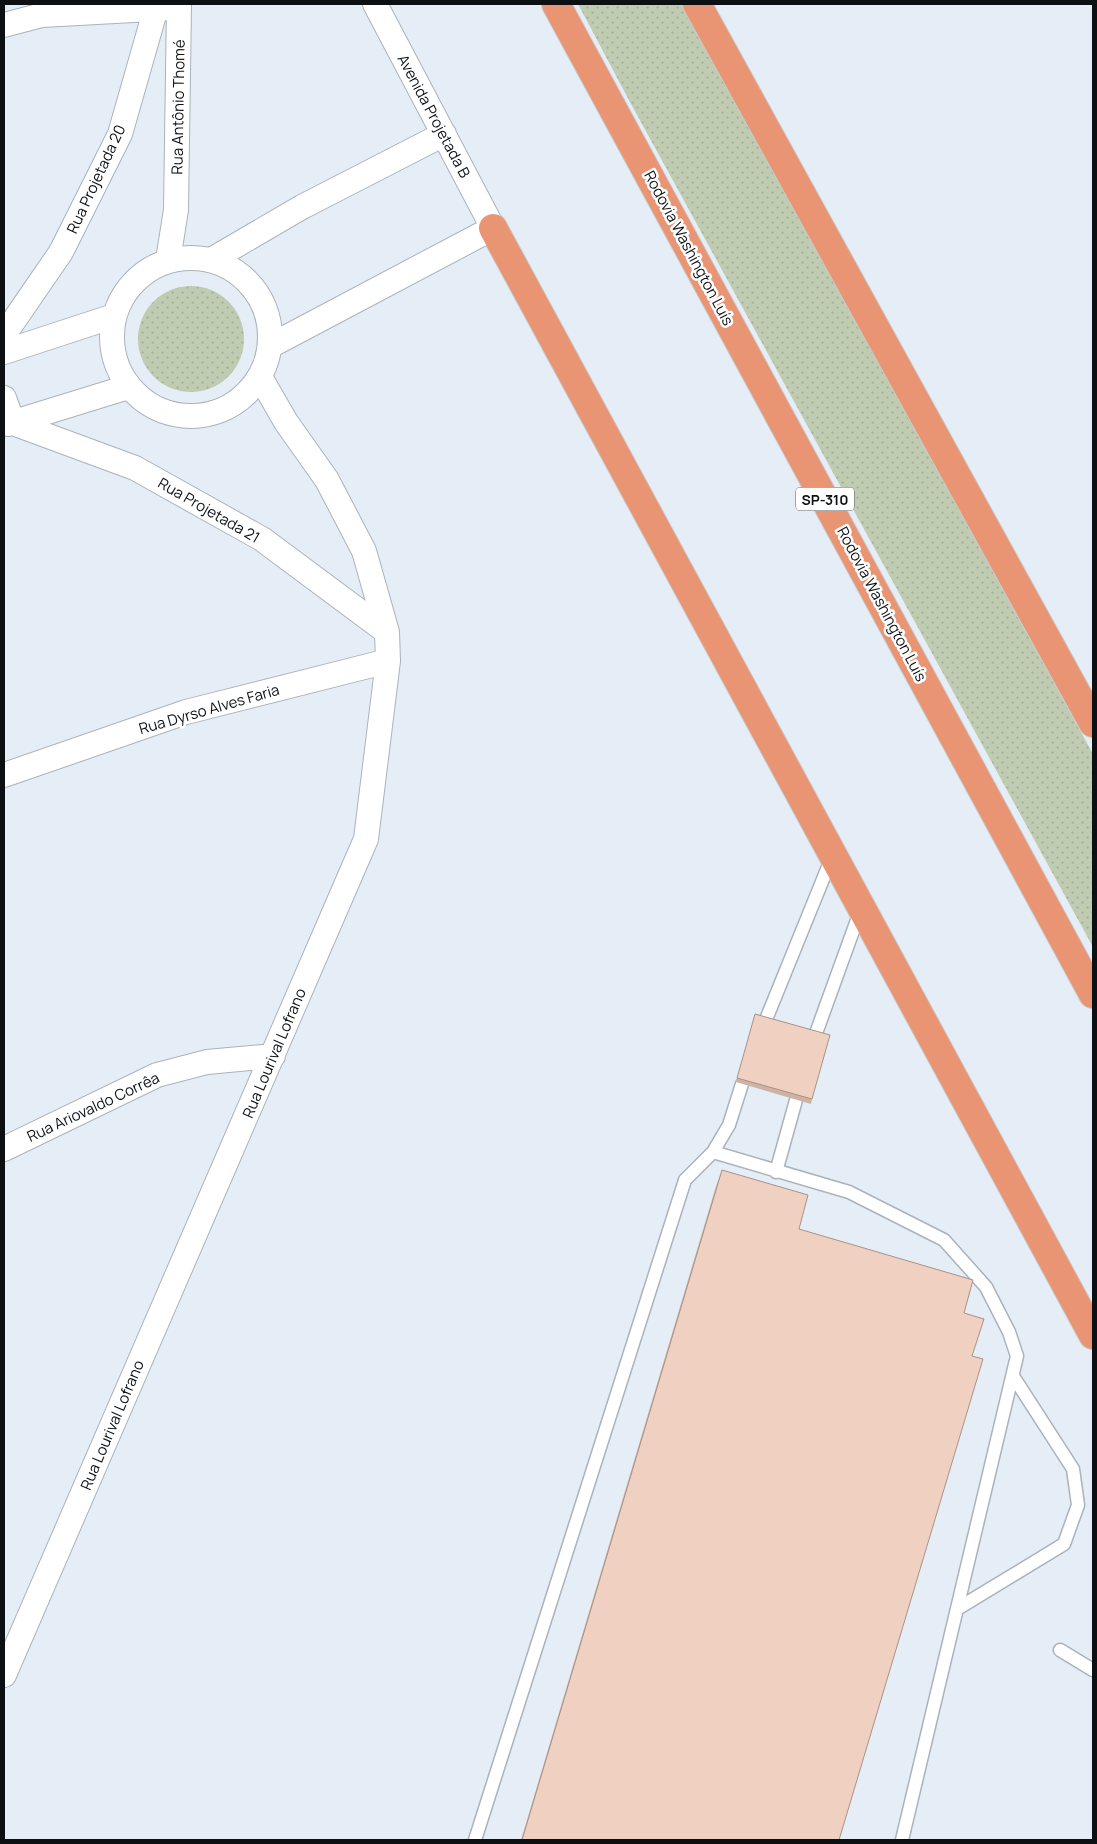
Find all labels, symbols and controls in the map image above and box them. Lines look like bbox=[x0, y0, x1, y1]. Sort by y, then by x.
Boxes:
street label: Rua Antônio Thomé bbox=[166, 39, 190, 175]
street label: Avenida Projetada B bbox=[393, 51, 475, 181]
street label: Rua Projetada 20 bbox=[62, 121, 130, 237]
street label: Rodovia Washington Luís bbox=[639, 167, 739, 329]
street label: Rua Projetada 21 bbox=[154, 472, 264, 548]
road number: SP-310 bbox=[796, 488, 854, 510]
street label: Rodovia Washington Luís bbox=[832, 523, 932, 685]
street label: Rua Dyrso Alves Faria bbox=[136, 679, 282, 739]
street label: Rua Lourival Lofrano bbox=[237, 985, 311, 1121]
street label: Rua Ariovaldo Corrêa bbox=[23, 1067, 163, 1147]
street label: Rua Lourival Lofrano bbox=[75, 1357, 149, 1493]

